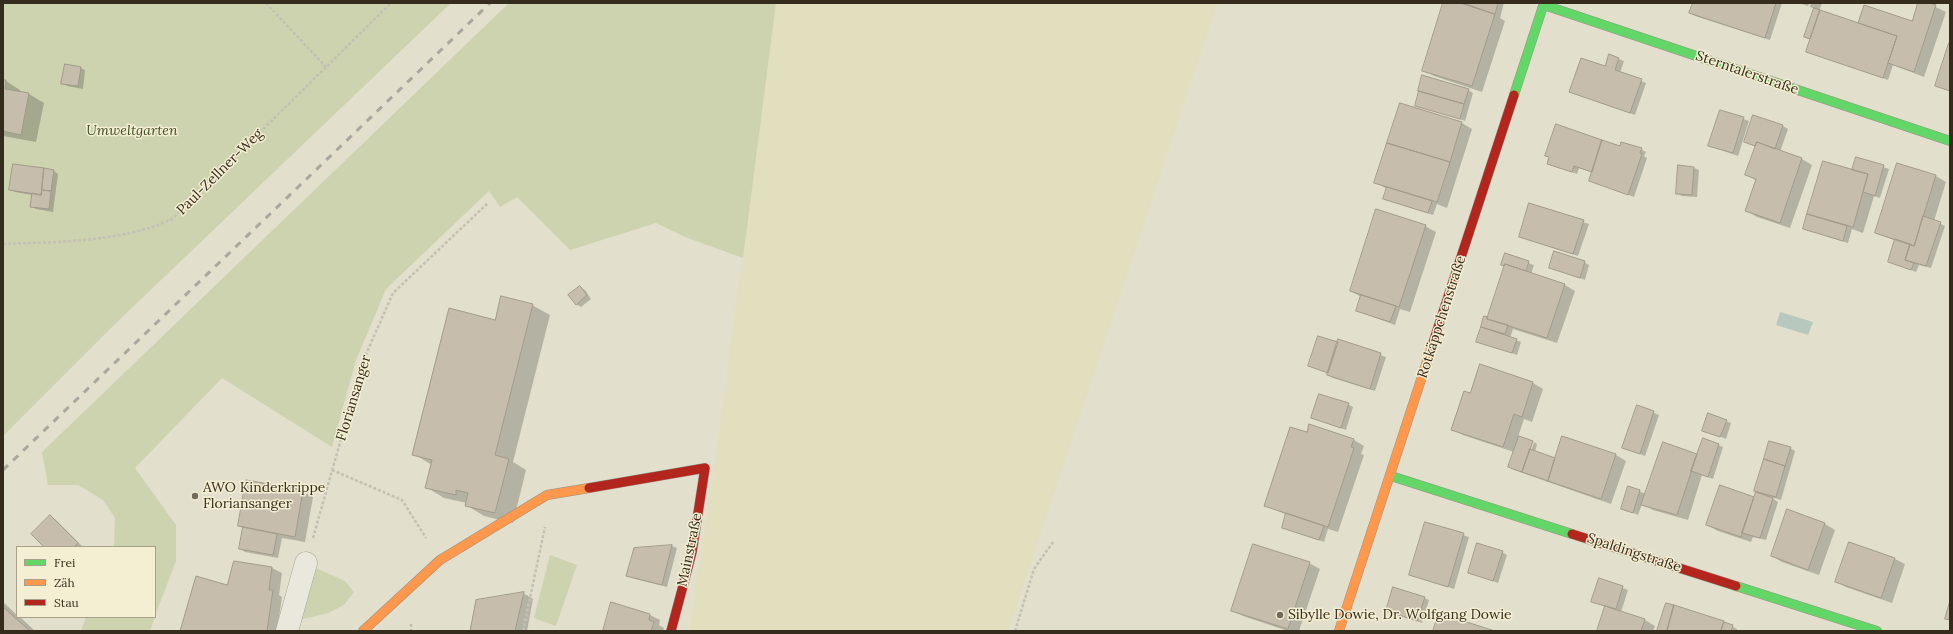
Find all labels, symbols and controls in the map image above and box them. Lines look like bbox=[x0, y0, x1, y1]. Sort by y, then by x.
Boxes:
street label: Sterntalerstraße bbox=[1693, 48, 1801, 98]
park label: Umweltgarten bbox=[86, 123, 178, 139]
street label: Paul-Zellner-Weg bbox=[173, 125, 267, 219]
street label: Rotkäppchenstraße bbox=[1414, 254, 1470, 380]
street label: Floriansanger bbox=[333, 353, 375, 443]
place label: AWO Kinderkrippe Floriansanger bbox=[203, 480, 325, 512]
marker: AWO Kinderkrippe Floriansanger bbox=[190, 491, 200, 501]
street label: Mainstraße bbox=[674, 512, 706, 588]
street label: Spaldingstraße bbox=[1585, 530, 1683, 576]
legend bbox=[16, 546, 156, 618]
text: Frei bbox=[54, 555, 75, 570]
text: Zäh bbox=[54, 575, 75, 590]
text: Stau bbox=[54, 595, 79, 610]
place label: Sibylle Dowie, Dr. Wolfgang Dowie bbox=[1288, 607, 1512, 623]
marker: Sibylle Dowie, Dr. Wolfgang Dowie bbox=[1275, 610, 1285, 620]

